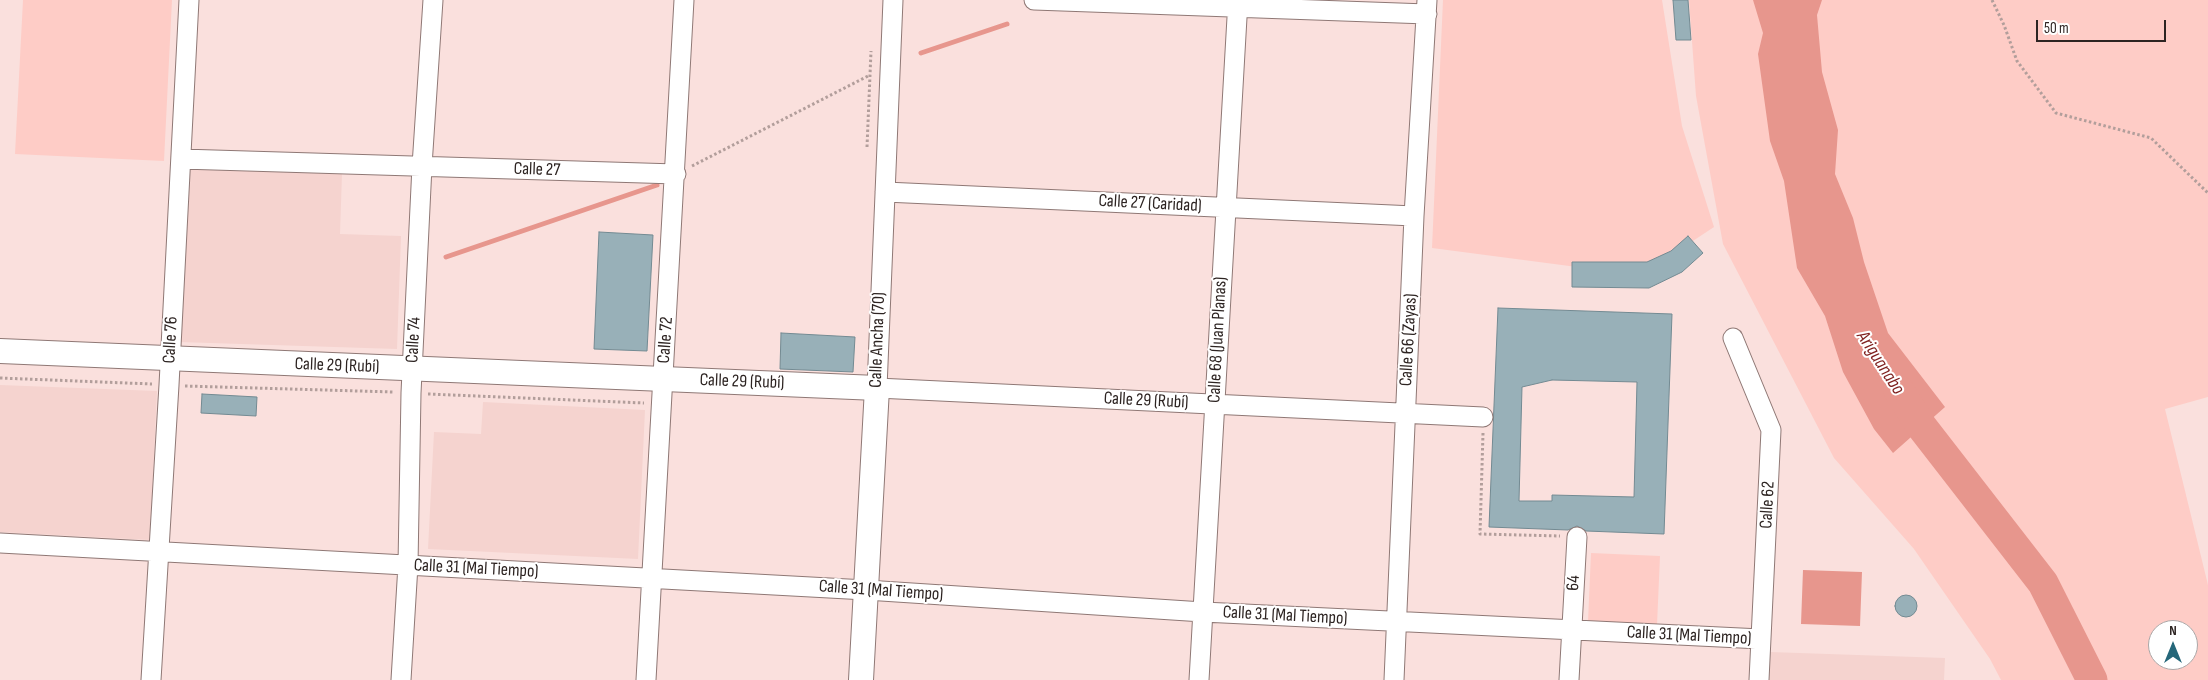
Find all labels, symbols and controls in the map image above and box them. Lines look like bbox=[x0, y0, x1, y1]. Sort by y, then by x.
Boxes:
scale bar bbox=[2038, 10, 2168, 42]
text: 50 m bbox=[2044, 19, 2069, 38]
street label: Calle 27 bbox=[513, 158, 561, 182]
street label: Calle 27 (Caridad) bbox=[1098, 191, 1202, 217]
street label: Calle 68 (Juan Planas) bbox=[1204, 276, 1232, 404]
street label: Calle Ancha (70) bbox=[866, 292, 890, 388]
street label: Calle 66 (Zayas) bbox=[1396, 293, 1422, 387]
street label: Calle 76 bbox=[159, 316, 183, 364]
street label: Calle 74 bbox=[402, 316, 426, 364]
street label: Calle 72 bbox=[654, 316, 678, 364]
water label: Ariguanabo bbox=[1851, 327, 1909, 399]
street label: Calle 29 (Rubí) bbox=[294, 354, 380, 378]
street label: Calle 29 (Rubí) bbox=[699, 370, 785, 394]
street label: Calle 29 (Rubí) bbox=[1103, 388, 1189, 414]
street label: Calle 62 bbox=[1756, 481, 1780, 529]
street label: Calle 31 (Mal Tiempo) bbox=[413, 555, 539, 583]
street label: 64 bbox=[1563, 575, 1585, 591]
street label: Calle 31 (Mal Tiempo) bbox=[818, 576, 944, 606]
street label: Calle 31 (Mal Tiempo) bbox=[1222, 602, 1348, 630]
north arrow bbox=[2148, 620, 2198, 670]
street label: Calle 31 (Mal Tiempo) bbox=[1626, 622, 1752, 650]
text: N bbox=[2169, 622, 2177, 639]

